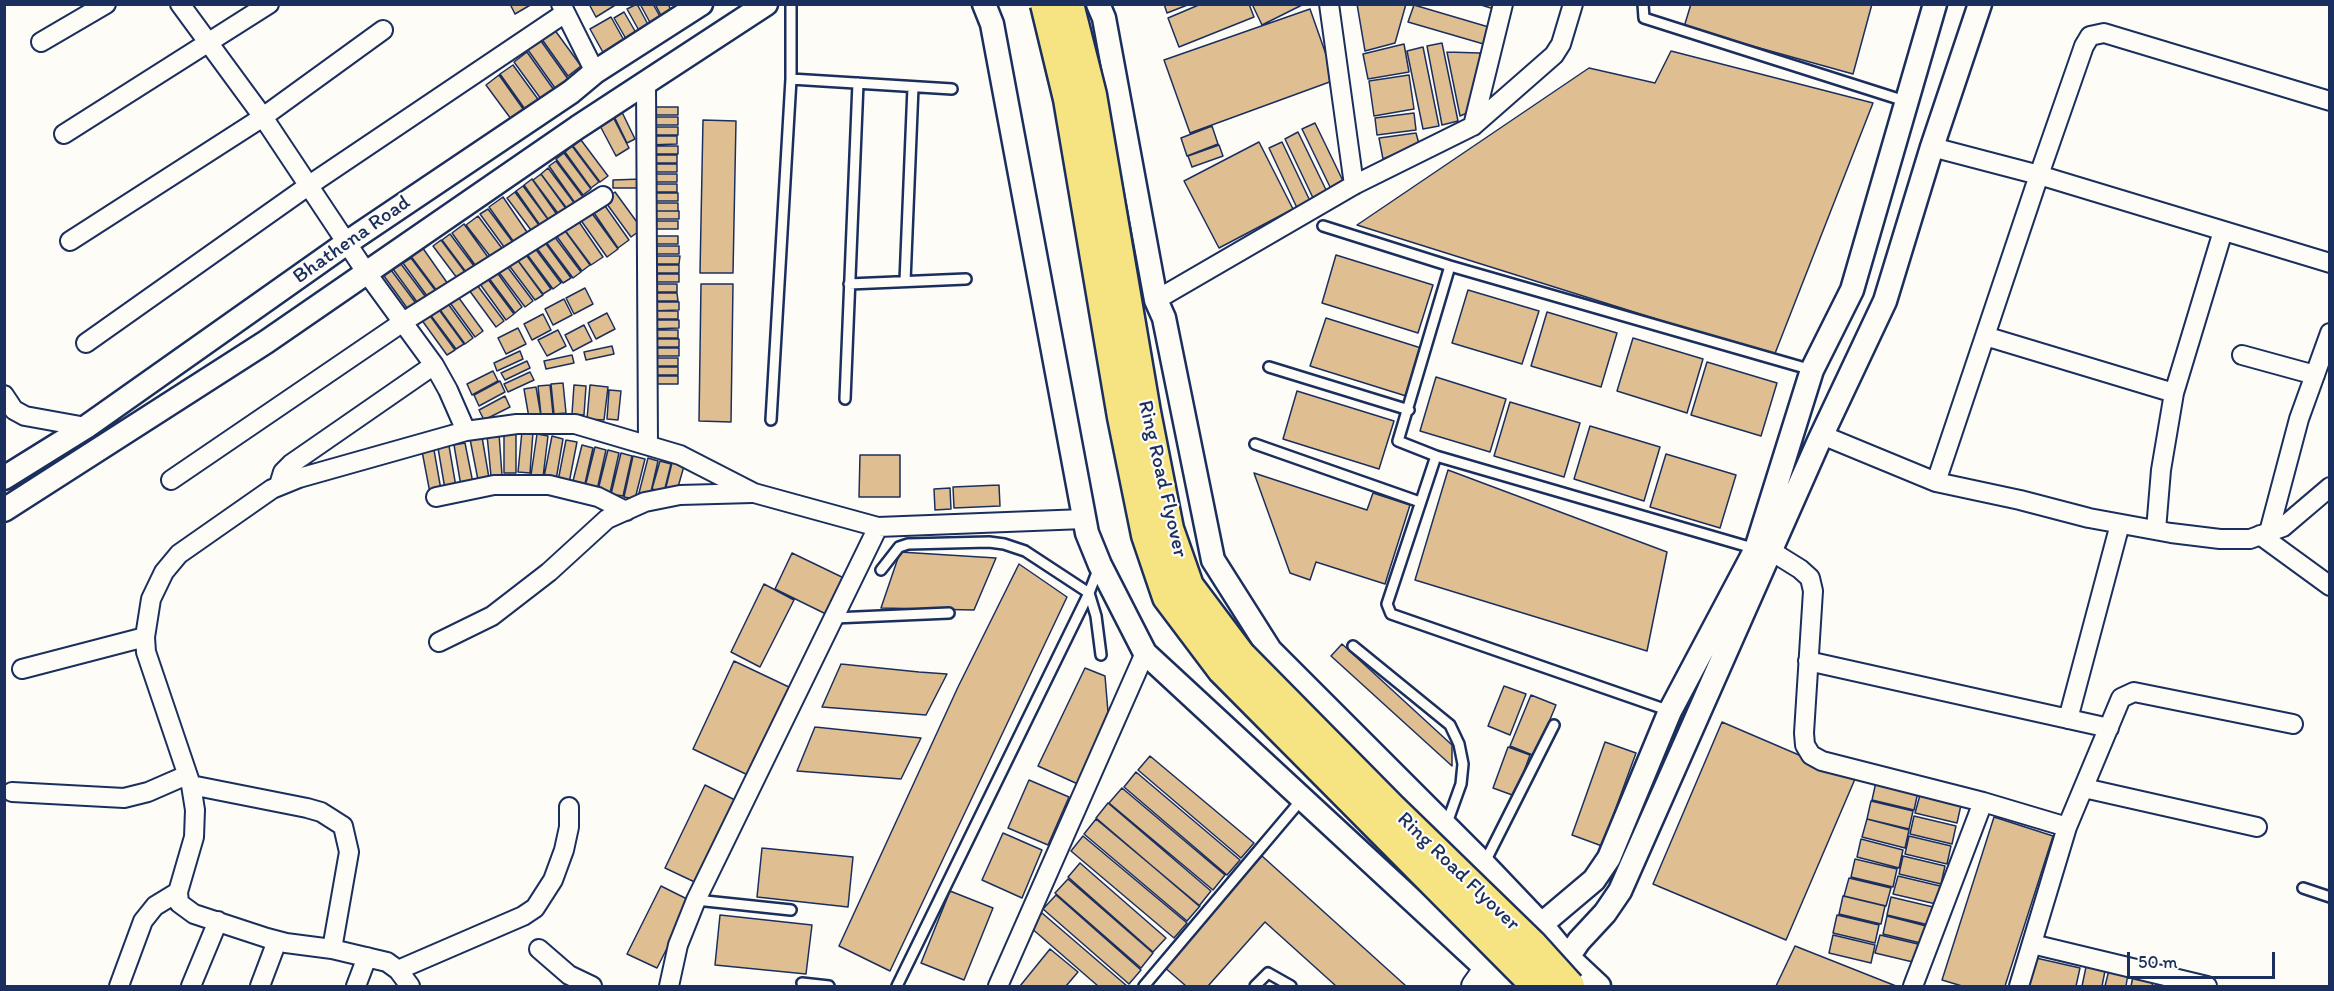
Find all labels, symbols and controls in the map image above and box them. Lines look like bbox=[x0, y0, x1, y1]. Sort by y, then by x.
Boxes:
street label: Bhathena Road bbox=[288, 190, 416, 290]
street label: Ring Road Flyover bbox=[1132, 398, 1192, 560]
street label: Ring Road Flyover bbox=[1391, 807, 1525, 937]
scale bar bbox=[2130, 940, 2278, 978]
text: 50 m bbox=[2138, 951, 2178, 973]

